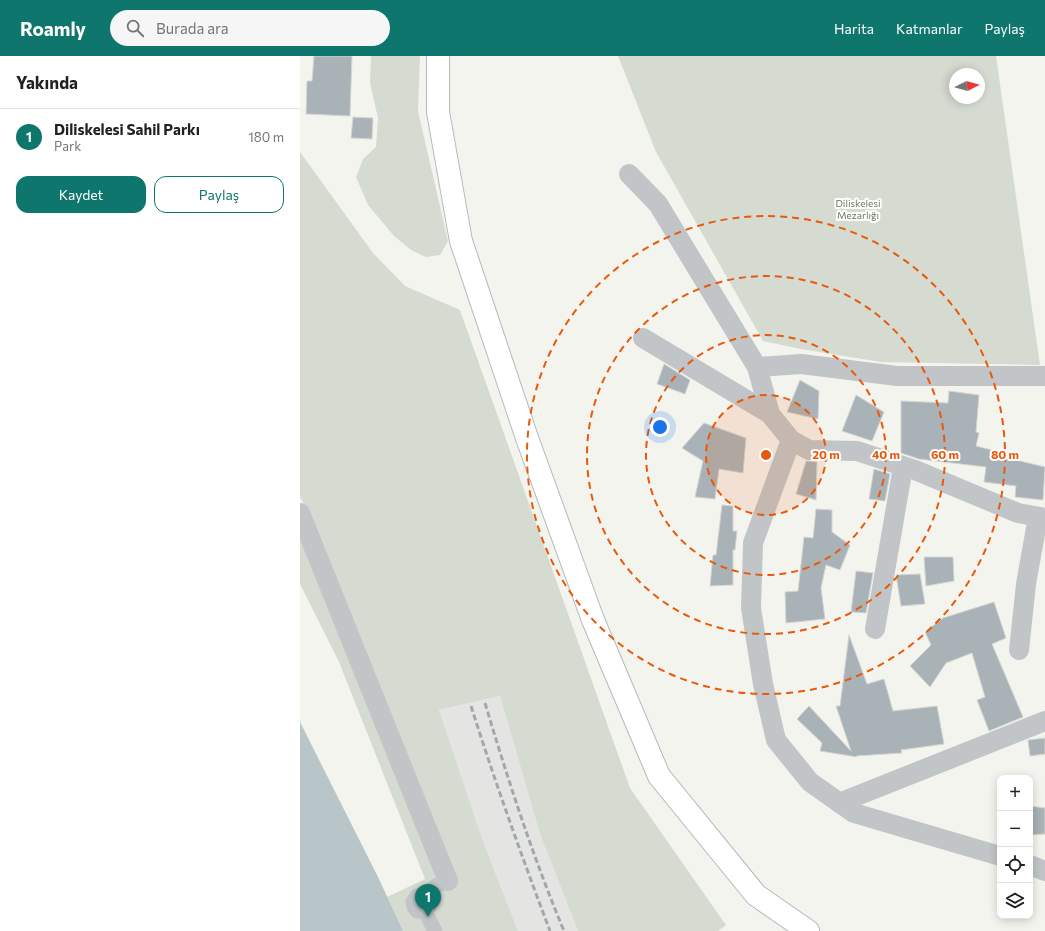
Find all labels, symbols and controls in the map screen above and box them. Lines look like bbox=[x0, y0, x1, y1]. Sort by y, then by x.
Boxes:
search box bbox=[110, 10, 390, 46]
text: Roamly bbox=[20, 17, 86, 40]
icon: search bbox=[124, 17, 146, 39]
text: Burada ara bbox=[156, 19, 229, 37]
text: Harita bbox=[834, 20, 874, 37]
text: Katmanlar bbox=[896, 20, 963, 37]
text: Paylaş bbox=[985, 20, 1025, 37]
north arrow bbox=[949, 68, 985, 104]
text: Yakında bbox=[16, 72, 78, 93]
text: Diliskelesi Sahil Parkı bbox=[54, 120, 200, 138]
text: 1 bbox=[26, 129, 32, 145]
text: 180 m bbox=[248, 129, 284, 145]
text: Park bbox=[54, 138, 81, 154]
button: Kaydet bbox=[16, 176, 146, 213]
button: Paylaş bbox=[154, 176, 284, 213]
park label: Diliskelesi Mezarlığı bbox=[836, 197, 881, 221]
your location bbox=[650, 417, 670, 437]
text: 20 m bbox=[812, 447, 840, 461]
text: 40 m bbox=[872, 447, 900, 461]
text: 60 m bbox=[931, 447, 959, 461]
text: 80 m bbox=[991, 447, 1019, 461]
centre of rings bbox=[759, 448, 773, 462]
map controls bbox=[997, 775, 1033, 919]
button: + bbox=[997, 775, 1033, 811]
button: − bbox=[997, 811, 1033, 847]
button: locate bbox=[997, 847, 1033, 883]
button: layers bbox=[997, 883, 1033, 919]
pin: 1 bbox=[415, 884, 441, 917]

